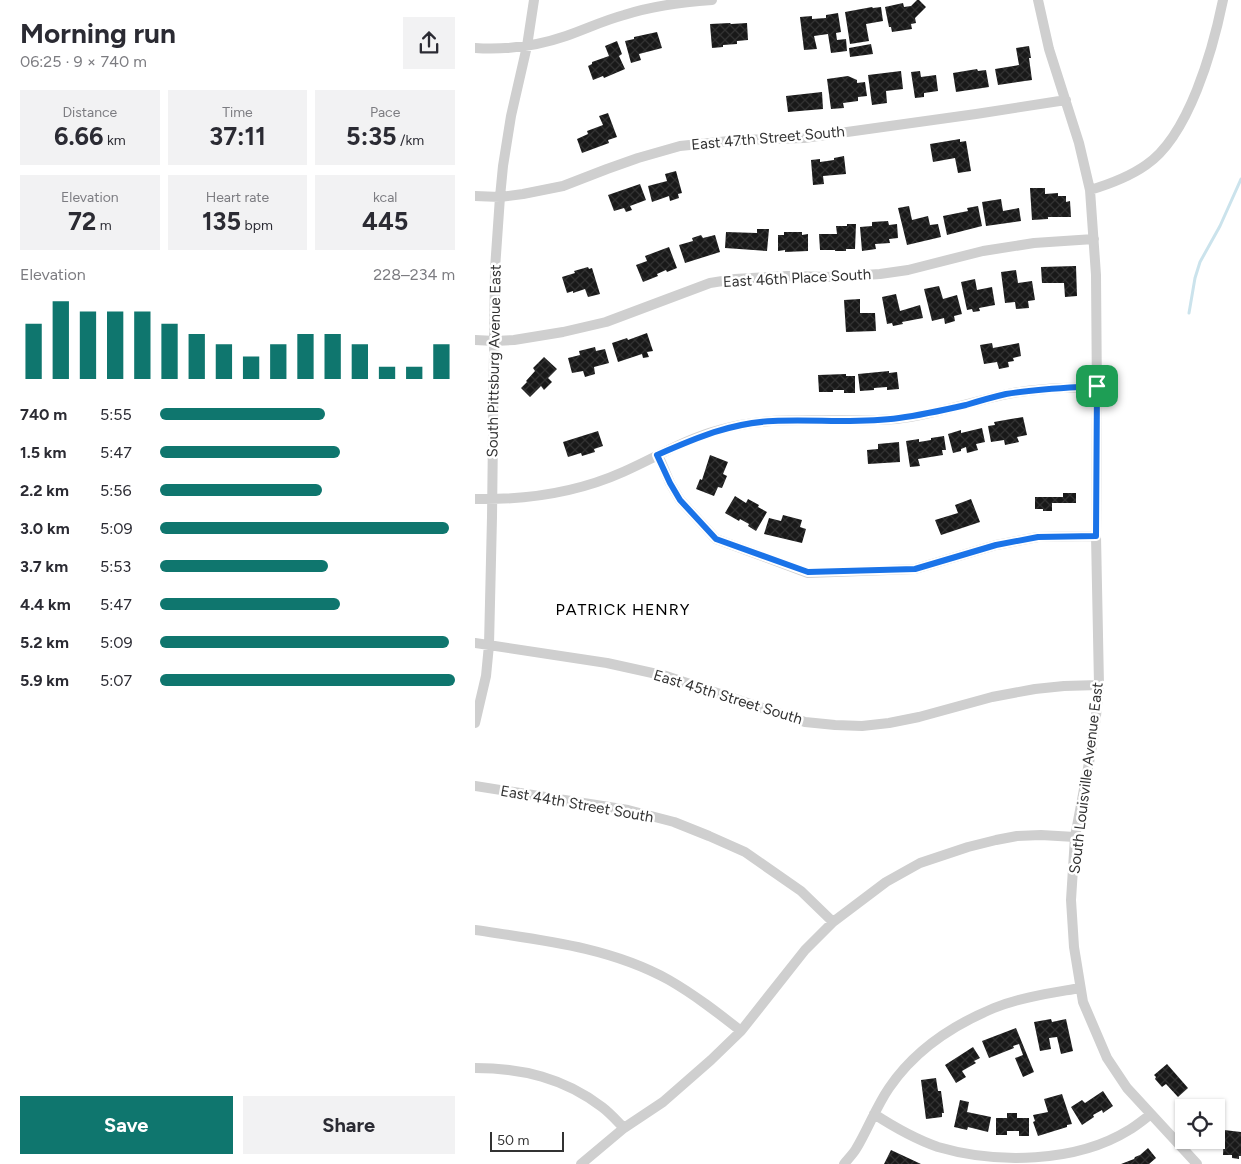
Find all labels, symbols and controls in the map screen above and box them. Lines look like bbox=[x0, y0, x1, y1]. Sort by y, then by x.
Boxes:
text: Morning run bbox=[20, 16, 176, 50]
button: share bbox=[403, 17, 455, 69]
text: 06:25 · 9 × 740 m bbox=[20, 52, 147, 71]
text: Distance bbox=[62, 104, 117, 121]
text: Time bbox=[222, 104, 253, 121]
text: Pace bbox=[370, 104, 400, 121]
text: 6.66 bbox=[54, 121, 104, 151]
text: 37:11 bbox=[209, 121, 266, 151]
text: 5:35 bbox=[346, 121, 397, 151]
street label: East 47th Street South bbox=[690, 122, 846, 154]
text: km bbox=[104, 132, 126, 149]
text: /km bbox=[397, 132, 424, 149]
text: Elevation bbox=[61, 189, 119, 206]
text: Heart rate bbox=[206, 189, 269, 206]
text: kcal bbox=[373, 189, 397, 206]
text: 72 bbox=[68, 206, 96, 236]
text: 135 bbox=[202, 206, 241, 236]
text: 445 bbox=[362, 206, 408, 236]
text: m bbox=[96, 217, 112, 234]
text: bpm bbox=[241, 217, 273, 234]
street label: South Pittsburg Avenue East bbox=[483, 264, 505, 458]
text: Elevation bbox=[20, 265, 86, 284]
text: 228–234 m bbox=[373, 265, 455, 284]
street label: East 46th Place South bbox=[722, 265, 872, 291]
pin bbox=[1076, 365, 1118, 407]
icon: arrive bbox=[1083, 372, 1111, 400]
text: 740 m bbox=[20, 405, 67, 424]
text: 5:55 bbox=[100, 405, 132, 424]
text: 1.5 km bbox=[20, 443, 66, 462]
text: 5:47 bbox=[100, 443, 132, 462]
text: 2.2 km bbox=[20, 481, 69, 500]
text: 5:56 bbox=[100, 481, 132, 500]
text: 3.0 km bbox=[20, 519, 70, 538]
text: 5:09 bbox=[100, 519, 133, 538]
text: 3.7 km bbox=[20, 557, 68, 576]
text: 5:53 bbox=[100, 557, 131, 576]
text: 4.4 km bbox=[20, 595, 71, 614]
text: 5:47 bbox=[100, 595, 132, 614]
district label: PATRICK HENRY bbox=[556, 600, 690, 619]
text: 5.2 km bbox=[20, 633, 69, 652]
text: 5:09 bbox=[100, 633, 133, 652]
street label: East 45th Street South bbox=[651, 666, 805, 728]
text: 5.9 km bbox=[20, 671, 69, 690]
text: 5:07 bbox=[100, 671, 132, 690]
street label: South Louisville Avenue East bbox=[1065, 681, 1107, 875]
street label: East 44th Street South bbox=[499, 782, 655, 826]
button: Save bbox=[20, 1096, 233, 1154]
button: Share bbox=[243, 1096, 455, 1154]
map controls bbox=[1175, 1099, 1225, 1149]
button: locate bbox=[1175, 1099, 1225, 1149]
scale bar bbox=[490, 1129, 564, 1152]
text: 50 m bbox=[497, 1132, 529, 1149]

